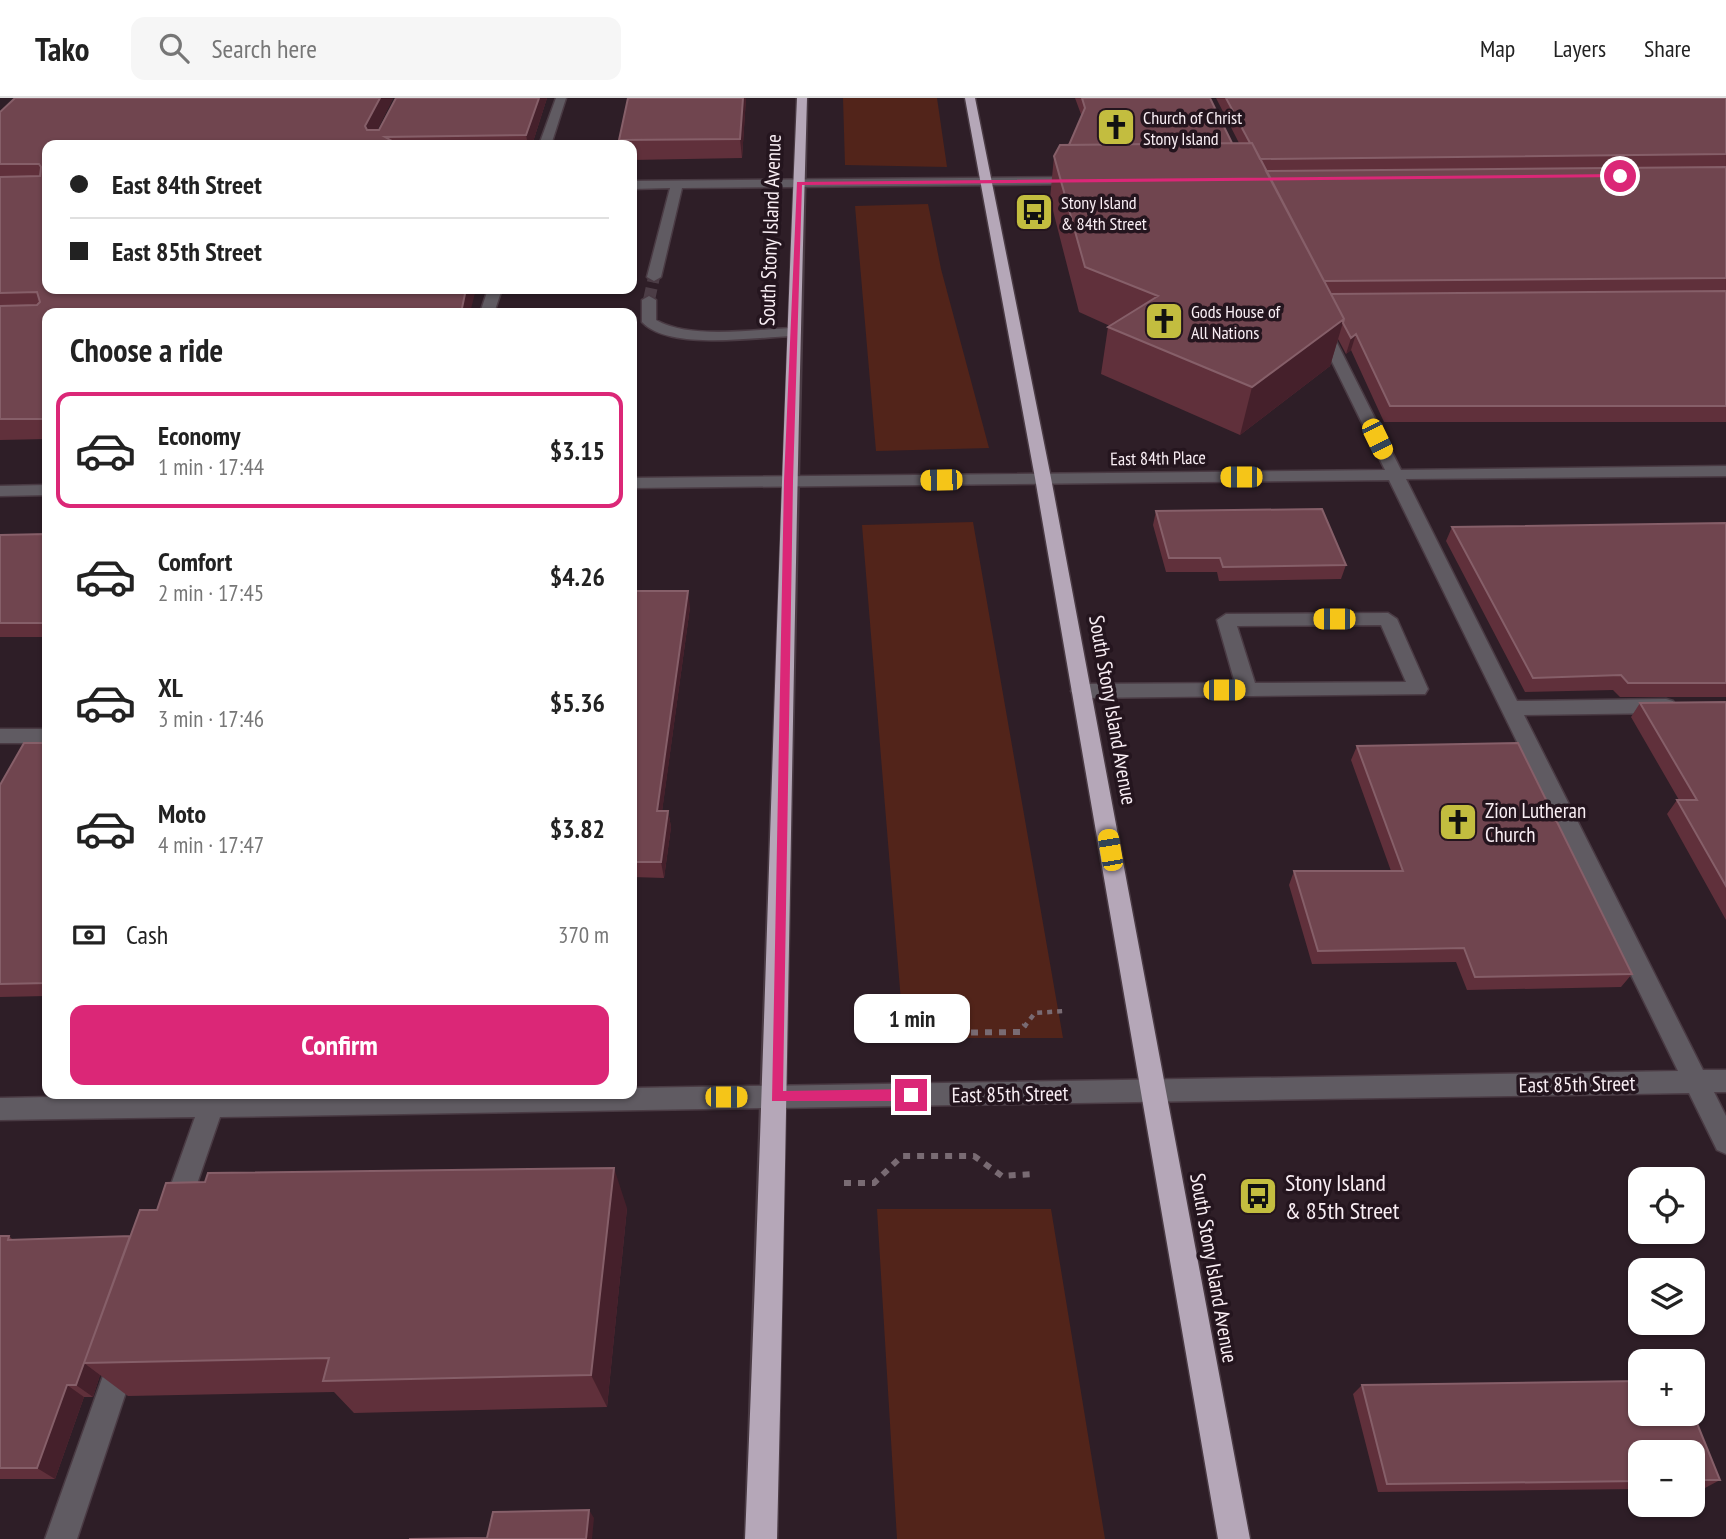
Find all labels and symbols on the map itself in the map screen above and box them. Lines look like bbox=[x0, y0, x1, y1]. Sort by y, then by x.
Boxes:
church icon: Church of Christ Stony Island bbox=[1095, 106, 1137, 148]
place label: Church of Christ Stony Island bbox=[1143, 106, 1242, 150]
street label: South Stony Island Avenue bbox=[753, 134, 787, 326]
route start bbox=[1604, 160, 1636, 192]
bus stop icon: Stony Island & 84th Street bbox=[1013, 191, 1055, 233]
place label: Stony Island & 84th Street bbox=[1061, 191, 1147, 235]
church icon: Gods House of All Nations bbox=[1143, 300, 1185, 342]
place label: Gods House of All Nations bbox=[1191, 300, 1281, 344]
car bbox=[1359, 416, 1396, 462]
street label: East 84th Place bbox=[1110, 446, 1206, 470]
car bbox=[1221, 467, 1263, 488]
car bbox=[920, 469, 963, 491]
car bbox=[1314, 609, 1356, 630]
street label: South Stony Island Avenue bbox=[1083, 613, 1143, 807]
car bbox=[1204, 680, 1246, 701]
place label: Zion Lutheran Church bbox=[1485, 797, 1586, 848]
church icon: Zion Lutheran Church bbox=[1437, 801, 1479, 843]
car bbox=[1097, 827, 1124, 873]
callout: 1 min bbox=[853, 993, 969, 1042]
street label: East 85th Street bbox=[1518, 1069, 1636, 1099]
route end bbox=[895, 1079, 927, 1111]
street label: East 85th Street bbox=[951, 1079, 1069, 1109]
car bbox=[706, 1087, 748, 1108]
place label: Stony Island & 85th Street bbox=[1285, 1167, 1400, 1226]
street label: South Stony Island Avenue bbox=[1184, 1171, 1244, 1365]
bus stop icon: Stony Island & 85th Street bbox=[1237, 1175, 1279, 1217]

